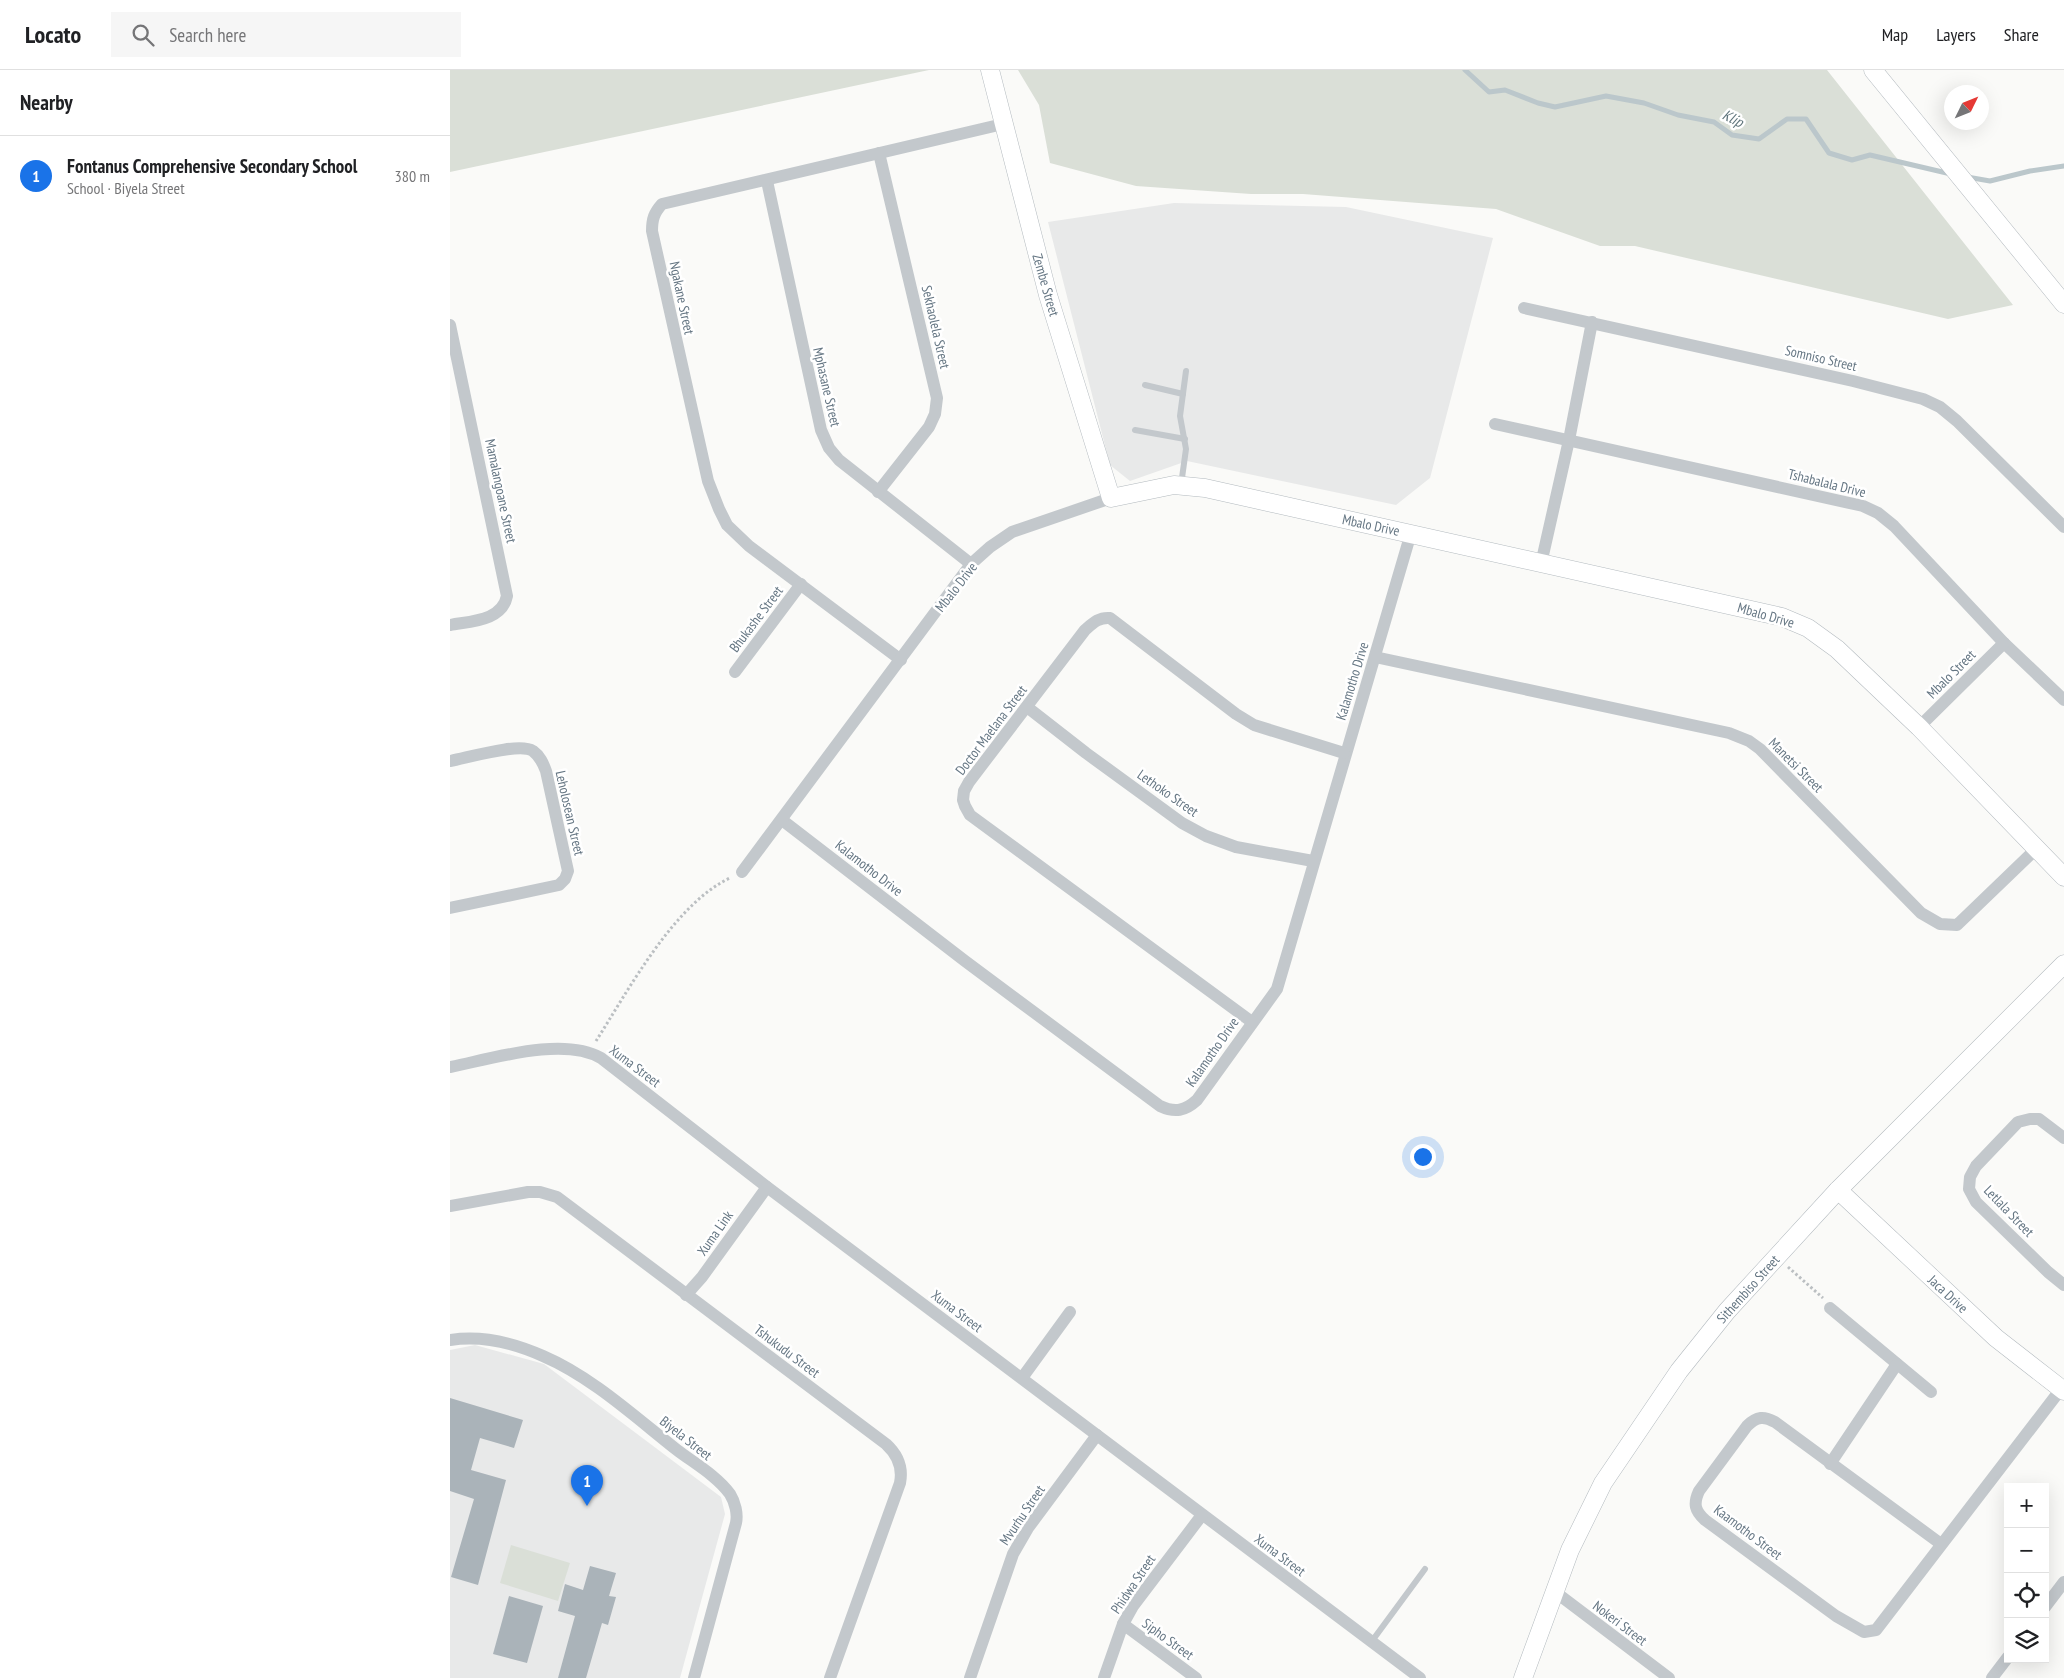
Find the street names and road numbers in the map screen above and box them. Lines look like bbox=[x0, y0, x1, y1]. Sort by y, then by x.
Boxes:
street label: Zembe Street bbox=[1028, 252, 1064, 319]
street label: Ngakane Street bbox=[665, 260, 699, 336]
street label: Sekhaolela Street bbox=[918, 284, 954, 371]
street label: Somniso Street bbox=[1783, 341, 1859, 375]
street label: Mphasane Street bbox=[809, 346, 845, 429]
street label: Mamalangoane Street bbox=[481, 437, 521, 545]
street label: Tshabalala Drive bbox=[1786, 465, 1868, 501]
street label: Mbalo Drive bbox=[1341, 510, 1402, 540]
street label: Mbalo Drive bbox=[931, 558, 981, 616]
street label: Bhukashe Street bbox=[725, 582, 787, 656]
street label: Mbalo Drive bbox=[1735, 598, 1797, 632]
street label: Kalamotho Drive bbox=[1332, 640, 1372, 722]
street label: Mbalo Street bbox=[1923, 646, 1979, 702]
street label: Doctor Maelana Street bbox=[951, 681, 1031, 778]
street label: Manetsi Street bbox=[1765, 734, 1827, 796]
street label: Lethoko Street bbox=[1134, 765, 1202, 821]
street label: Leholosean Street bbox=[551, 769, 589, 857]
street label: Kalamotho Drive bbox=[832, 836, 907, 900]
street label: Kalamotho Drive bbox=[1181, 1014, 1243, 1090]
street label: Xuma Street bbox=[606, 1041, 664, 1091]
street label: Letlala Street bbox=[1980, 1182, 2038, 1241]
street label: Xuma Link bbox=[693, 1207, 737, 1259]
street label: Sithembiso Street bbox=[1713, 1251, 1783, 1327]
street label: Jaca Drive bbox=[1924, 1270, 1972, 1317]
street label: Xuma Street bbox=[928, 1286, 986, 1336]
street label: Tshukudu Street bbox=[751, 1320, 824, 1382]
street label: Biyela Street bbox=[656, 1412, 716, 1464]
street label: Mvurhu Street bbox=[995, 1481, 1049, 1548]
street label: Kaamotho Street bbox=[1710, 1500, 1786, 1564]
street label: Xuma Street bbox=[1251, 1530, 1309, 1580]
street label: Phidwa Street bbox=[1107, 1551, 1159, 1617]
street label: Nokeri Street bbox=[1589, 1597, 1651, 1649]
street label: Sipho Street bbox=[1139, 1614, 1197, 1664]

